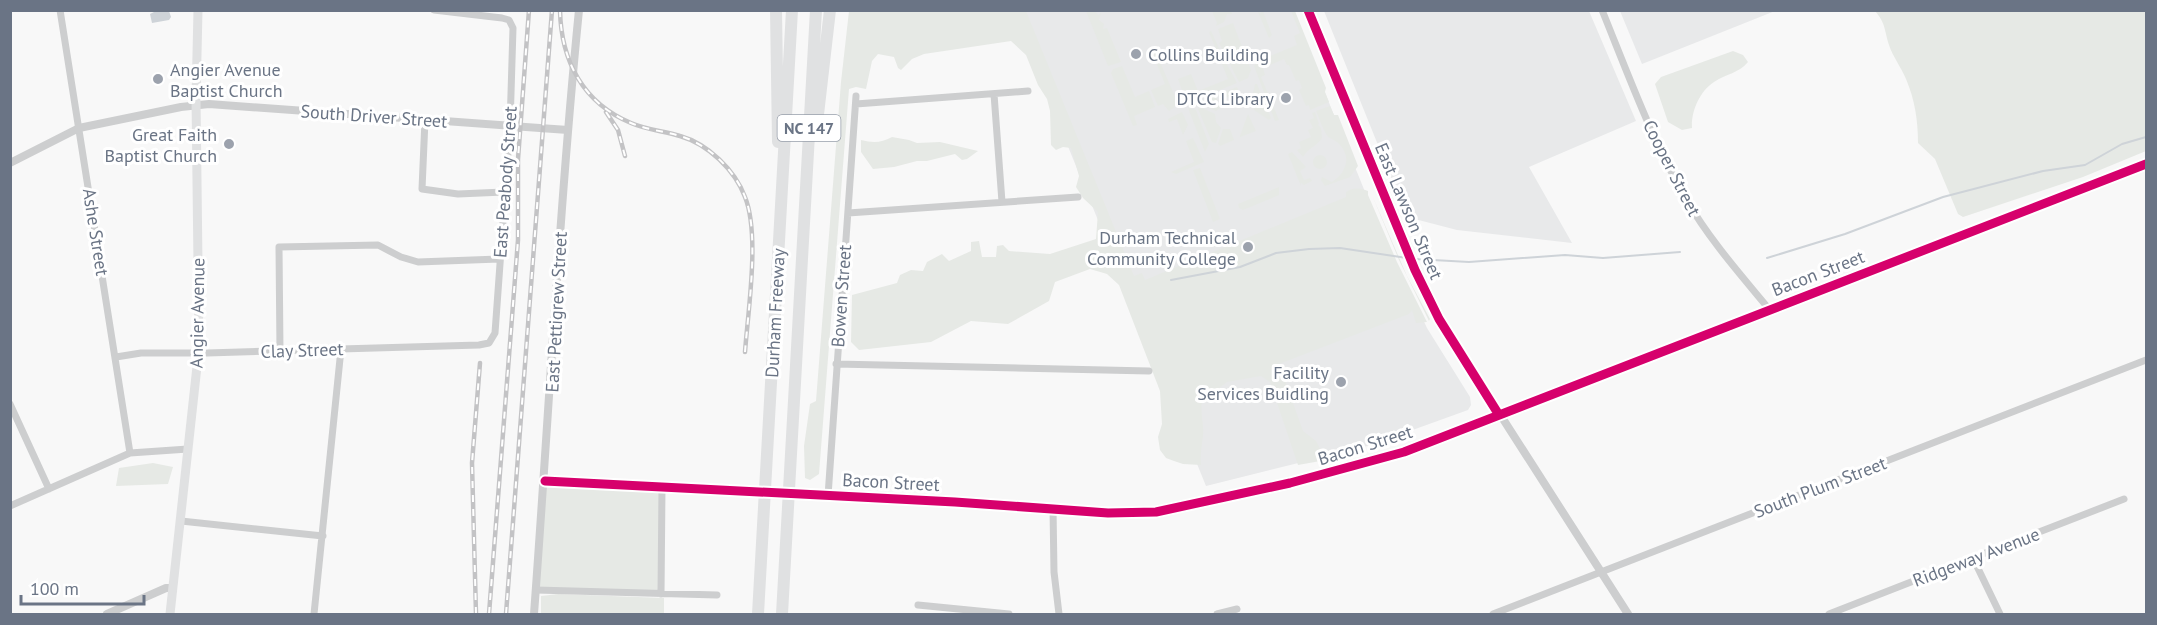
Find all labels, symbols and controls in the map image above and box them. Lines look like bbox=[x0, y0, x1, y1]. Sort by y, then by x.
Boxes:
place label: Collins Building bbox=[1148, 43, 1269, 66]
marker: Collins Building bbox=[1129, 47, 1143, 61]
place label: Angier Avenue Baptist Church bbox=[170, 58, 283, 102]
marker: Angier Avenue Baptist Church bbox=[151, 72, 165, 86]
place label: DTCC Library bbox=[1176, 87, 1275, 110]
marker: DTCC Library bbox=[1279, 91, 1293, 105]
street label: South Driver Street bbox=[300, 99, 448, 133]
street label: East Peabody Street bbox=[488, 105, 522, 259]
road number: NC 147 bbox=[778, 115, 840, 141]
street label: Cooper Street bbox=[1638, 116, 1706, 220]
place label: Great Faith Baptist Church bbox=[105, 123, 217, 167]
marker: Great Faith Baptist Church bbox=[222, 137, 236, 151]
street label: East Lawson Street bbox=[1370, 139, 1448, 283]
street label: Ashe Street bbox=[78, 187, 114, 277]
place label: Durham Technical Community College bbox=[1087, 226, 1237, 270]
street label: East Pettigrew Street bbox=[540, 231, 572, 393]
marker: Durham Technical Community College bbox=[1241, 240, 1255, 254]
street label: Bowen Street bbox=[826, 244, 856, 348]
street label: Bacon Street bbox=[1768, 245, 1868, 301]
street label: Durham Freeway bbox=[760, 247, 790, 378]
street label: Angier Avenue bbox=[185, 258, 209, 368]
street label: Clay Street bbox=[260, 337, 344, 363]
place label: Facility Services Buidling bbox=[1197, 361, 1330, 405]
marker: Facility Services Buidling bbox=[1334, 375, 1348, 389]
street label: Bacon Street bbox=[1315, 420, 1415, 470]
street label: South Plum Street bbox=[1750, 451, 1890, 523]
street label: Bacon Street bbox=[842, 468, 940, 496]
street label: Ridgeway Avenue bbox=[1909, 522, 2043, 592]
scale bar bbox=[21, 568, 144, 606]
text: 100 m bbox=[30, 577, 79, 600]

